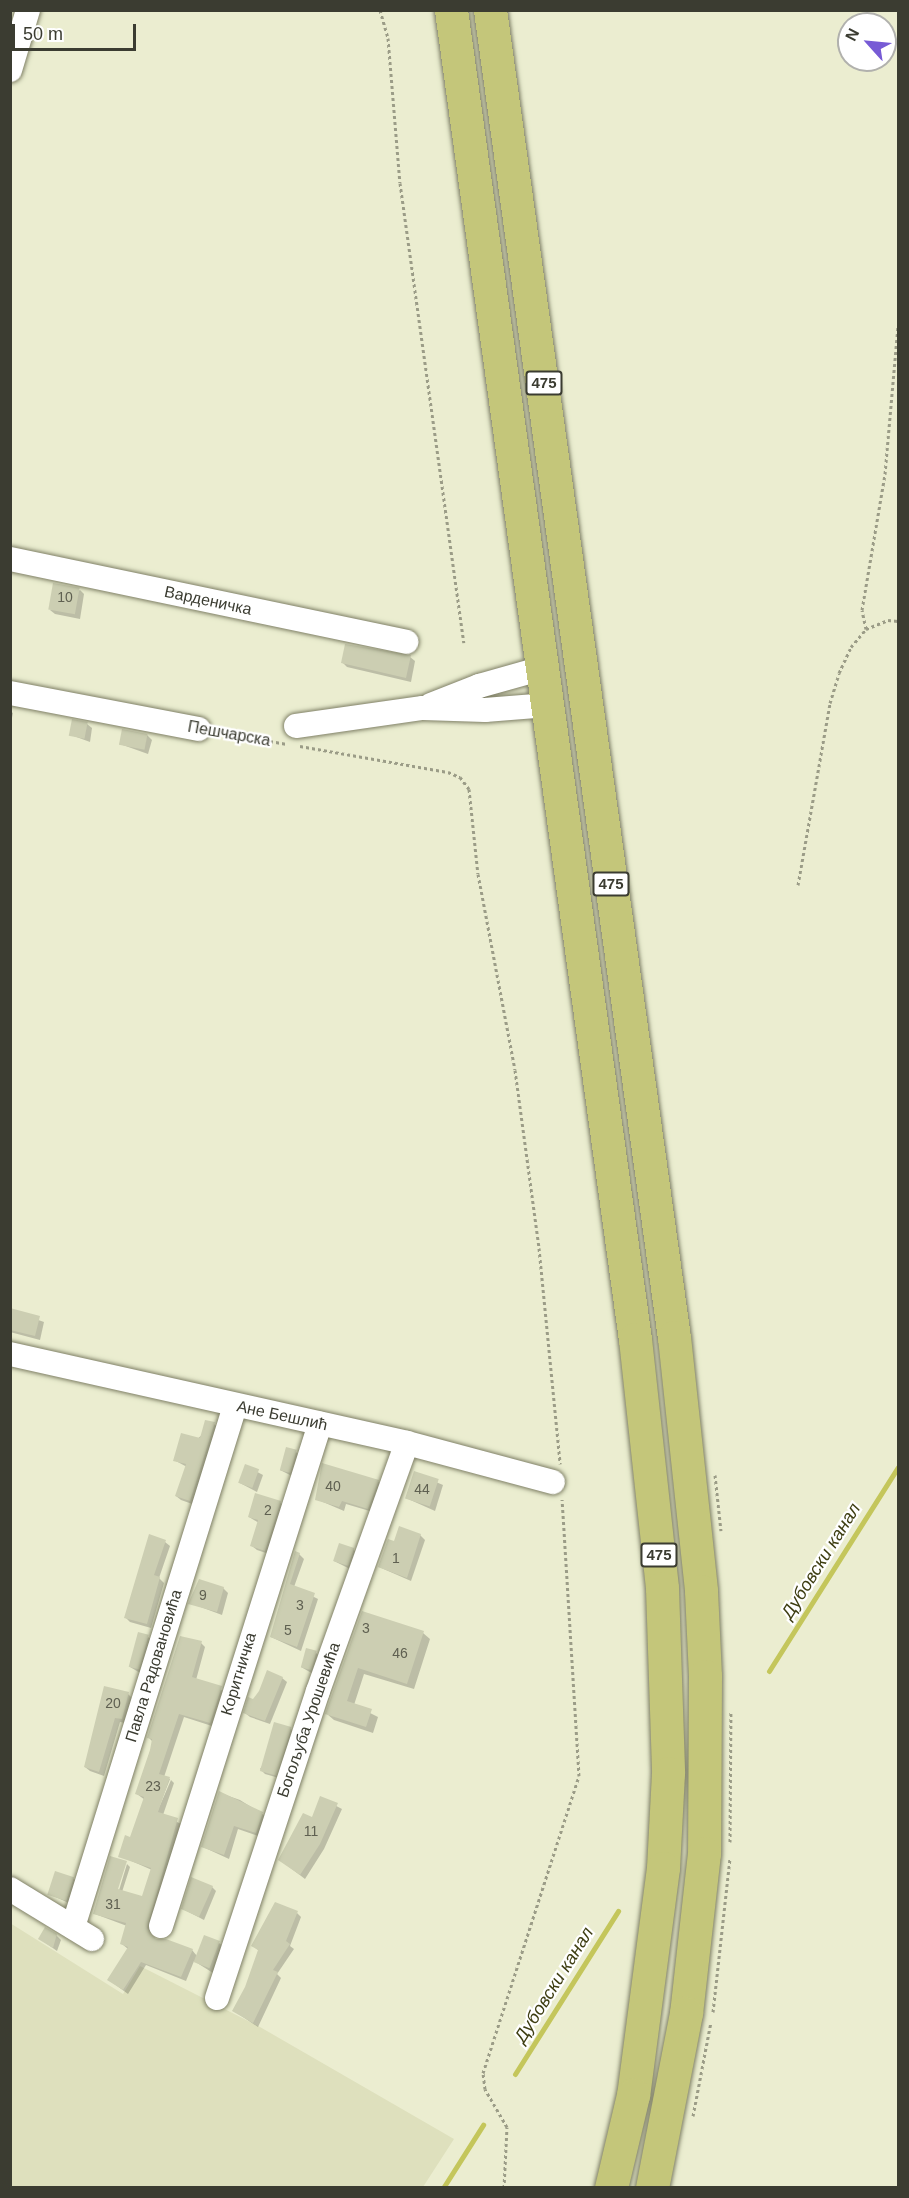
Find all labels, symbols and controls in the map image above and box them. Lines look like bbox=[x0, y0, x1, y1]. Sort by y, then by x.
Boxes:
scale bar bbox=[15, 12, 140, 50]
north arrow bbox=[837, 12, 897, 72]
text: 50 m bbox=[23, 24, 63, 44]
text: N bbox=[842, 25, 862, 44]
road number: 475 bbox=[524, 371, 564, 395]
street label: Варденичка bbox=[163, 582, 253, 620]
house number: 10 bbox=[57, 589, 73, 605]
street label: Пешчарска bbox=[186, 717, 272, 751]
road number: 475 bbox=[592, 872, 630, 896]
street label: Ане Бешлић bbox=[235, 1397, 329, 1435]
house number: 40 bbox=[325, 1478, 341, 1494]
house number: 44 bbox=[414, 1481, 430, 1497]
water label: Дубовски канал bbox=[777, 1499, 865, 1623]
house number: 2 bbox=[264, 1502, 272, 1518]
road number: 475 bbox=[640, 1543, 678, 1567]
house number: 1 bbox=[392, 1550, 400, 1566]
street label: Павла Радовановића bbox=[122, 1587, 186, 1745]
house number: 9 bbox=[199, 1587, 207, 1603]
house number: 3 bbox=[296, 1597, 304, 1613]
house number: 3 bbox=[362, 1620, 370, 1636]
house number: 5 bbox=[284, 1622, 292, 1638]
street label: Коритничка bbox=[217, 1630, 261, 1718]
street label: Богољуба Урошевића bbox=[273, 1640, 345, 1800]
house number: 46 bbox=[392, 1645, 408, 1661]
house number: 20 bbox=[105, 1695, 121, 1711]
house number: 23 bbox=[145, 1778, 161, 1794]
house number: 11 bbox=[304, 1823, 318, 1839]
house number: 31 bbox=[105, 1896, 121, 1912]
water label: Дубовски канал bbox=[510, 1923, 598, 2047]

